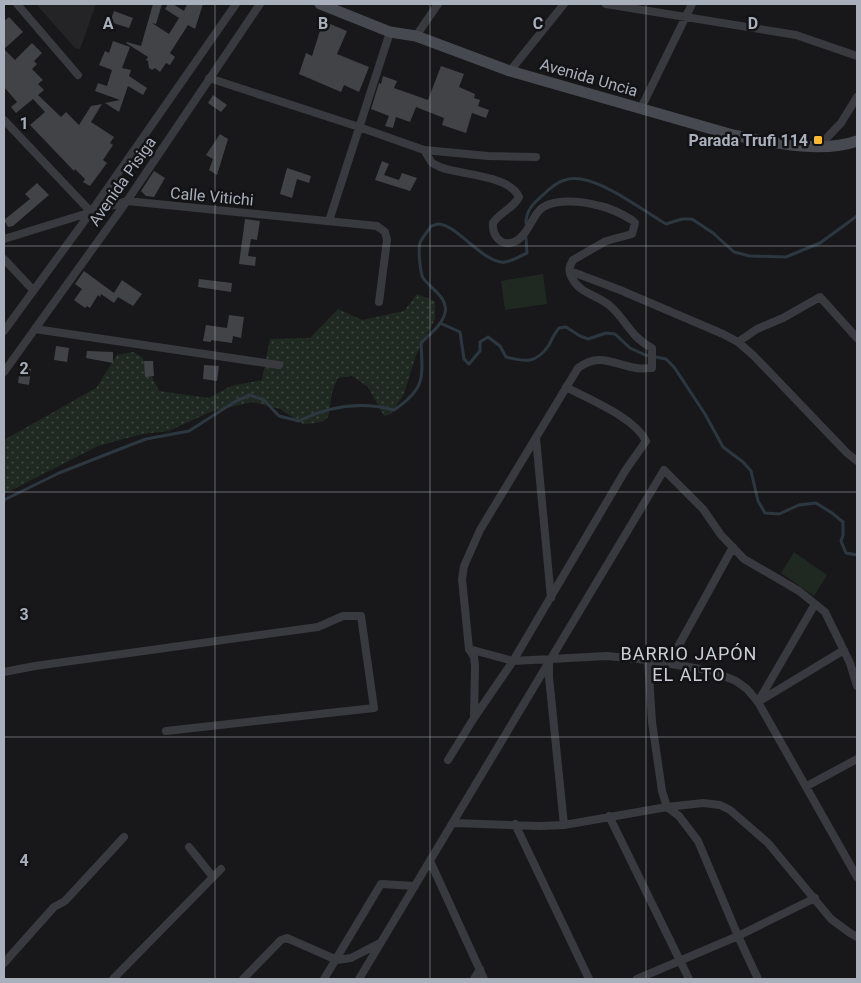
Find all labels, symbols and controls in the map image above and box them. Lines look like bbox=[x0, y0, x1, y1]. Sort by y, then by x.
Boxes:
text: A bbox=[103, 14, 114, 33]
text: B bbox=[318, 14, 328, 33]
text: C bbox=[533, 14, 543, 33]
text: D bbox=[748, 14, 758, 33]
street label: Avenida Uncia bbox=[538, 54, 640, 101]
text: 1 bbox=[19, 114, 29, 133]
place label: Parada Trufi 114 bbox=[688, 131, 808, 150]
street label: Avenida Pisiga bbox=[85, 133, 160, 230]
marker: Parada Trufi 114 bbox=[812, 134, 824, 146]
street label: Calle Vitichi bbox=[169, 183, 254, 210]
text: 2 bbox=[19, 359, 29, 378]
text: 3 bbox=[19, 605, 29, 624]
district label: BARRIO JAPÓN EL ALTO bbox=[621, 643, 757, 685]
text: 4 bbox=[19, 851, 29, 870]

